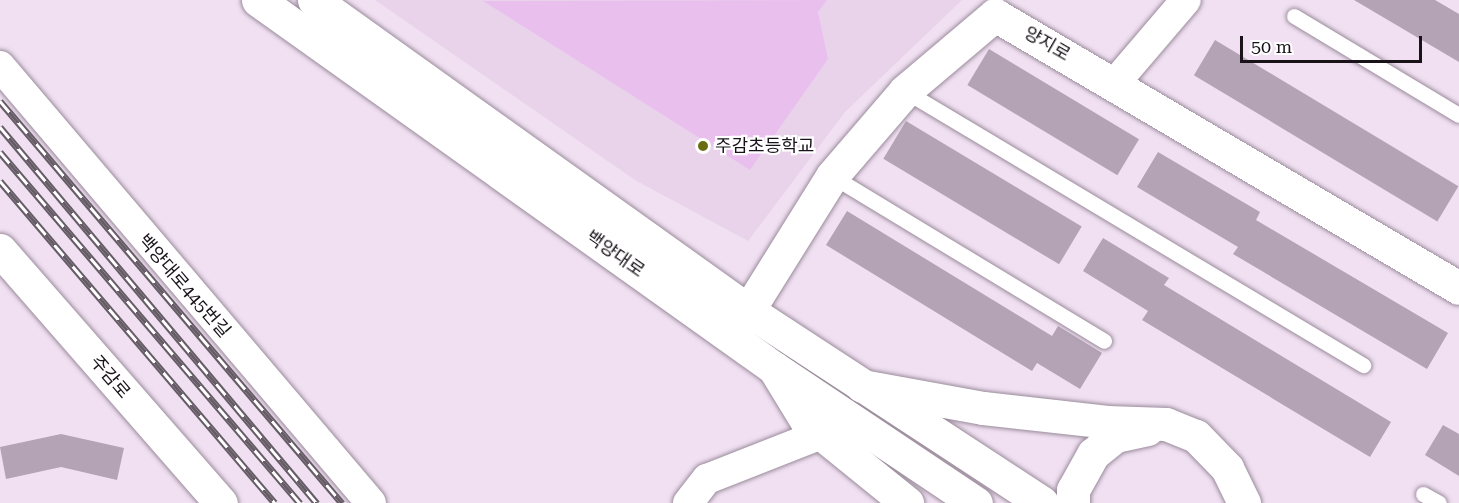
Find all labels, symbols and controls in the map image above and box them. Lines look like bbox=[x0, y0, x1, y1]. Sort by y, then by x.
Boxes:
street label: 양지로 bbox=[1020, 22, 1074, 66]
scale bar bbox=[1243, 24, 1424, 62]
text: 50 m bbox=[1251, 36, 1292, 57]
place label: 주감초등학교 bbox=[715, 135, 814, 157]
marker: 주감초등학교 bbox=[696, 139, 710, 153]
street label: 백양대로 bbox=[582, 226, 648, 282]
street label: 백양대로445번길 bbox=[133, 230, 235, 342]
street label: 주감로 bbox=[86, 351, 134, 403]

